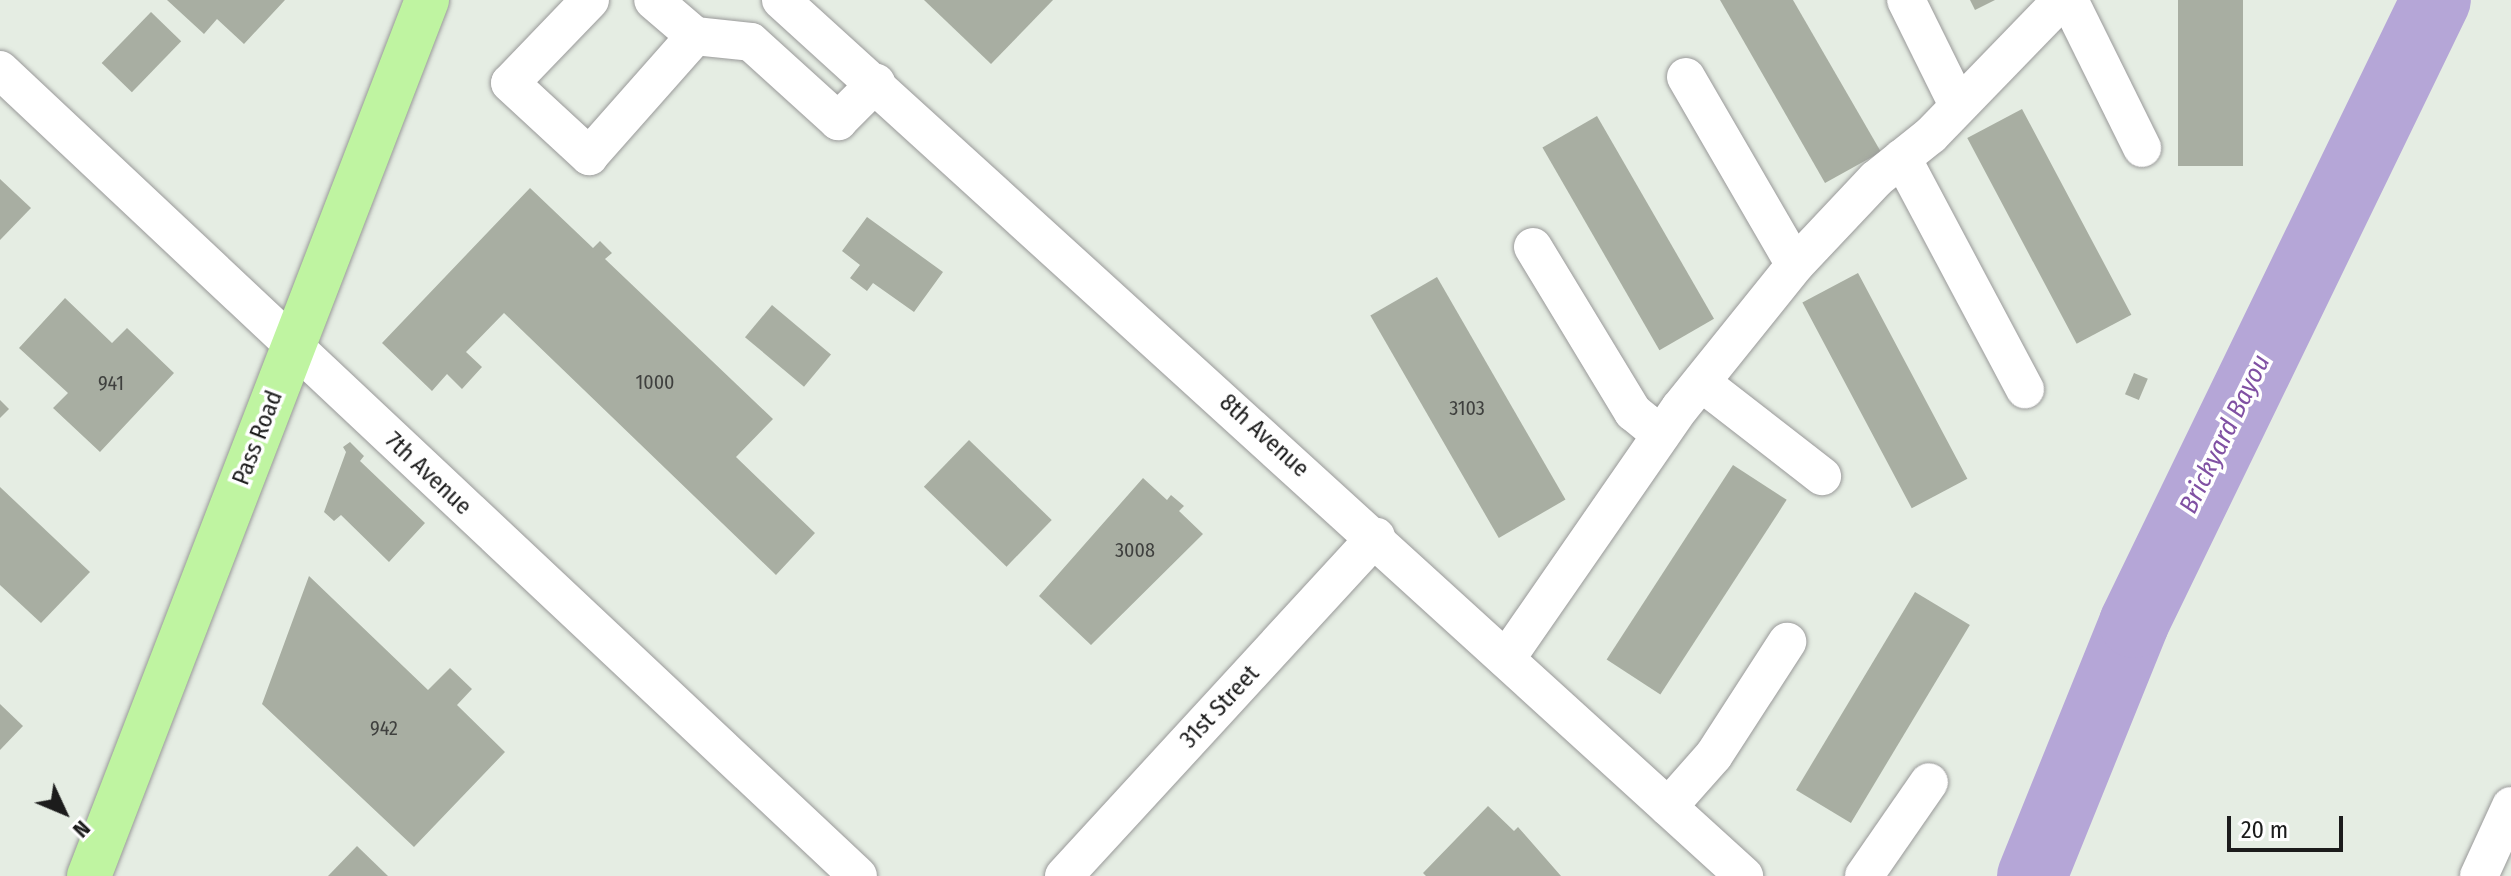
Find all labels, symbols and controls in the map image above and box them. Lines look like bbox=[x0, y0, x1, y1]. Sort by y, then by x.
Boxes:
water label: Brickyard Bayou bbox=[2173, 349, 2277, 519]
house number: 1000 bbox=[635, 370, 675, 394]
house number: 941 bbox=[98, 371, 124, 395]
street label: Pass Road bbox=[227, 387, 289, 489]
street label: 8th Avenue bbox=[1213, 388, 1315, 484]
house number: 3103 bbox=[1449, 396, 1485, 420]
street label: 7th Avenue bbox=[379, 427, 477, 521]
house number: 3008 bbox=[1115, 538, 1155, 562]
street label: 31st Street bbox=[1175, 660, 1265, 754]
house number: 942 bbox=[370, 716, 398, 740]
north arrow bbox=[24, 772, 104, 852]
scale bar bbox=[2231, 800, 2347, 850]
text: N bbox=[67, 815, 96, 843]
text: 20 m bbox=[2241, 816, 2288, 844]

